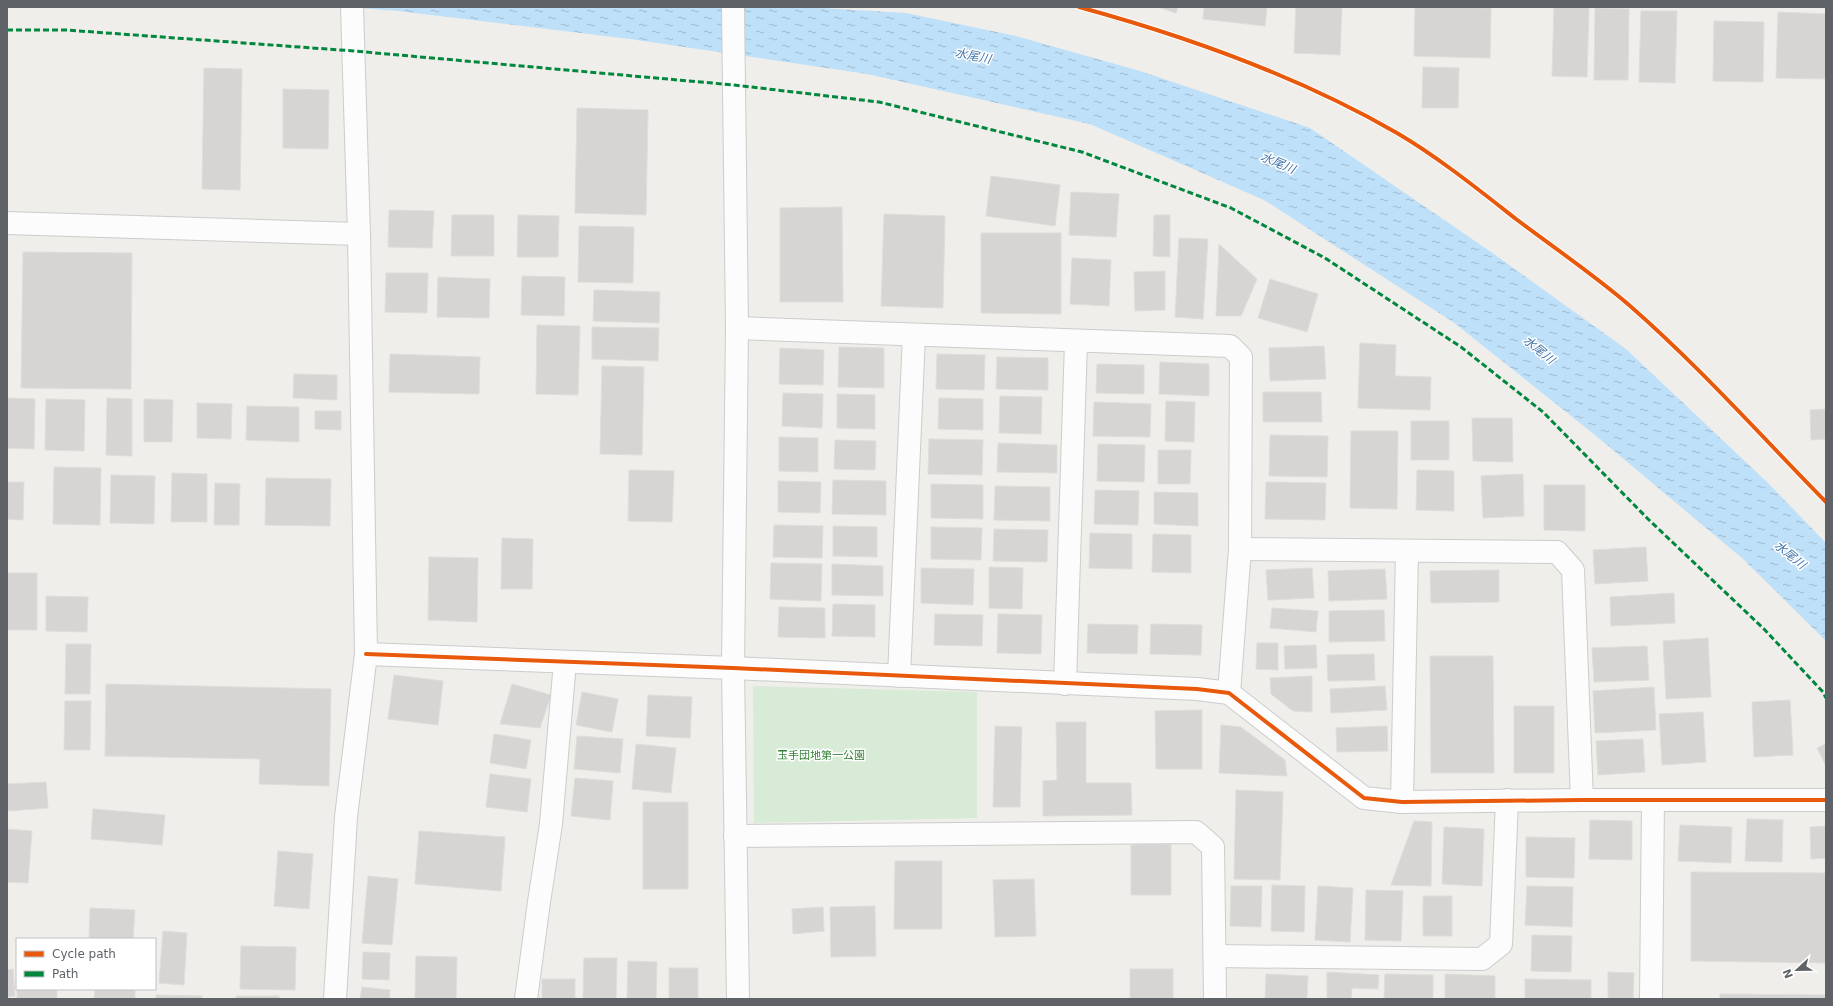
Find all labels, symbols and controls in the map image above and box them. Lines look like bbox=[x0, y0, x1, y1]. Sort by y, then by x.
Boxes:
water label: 水尾川 bbox=[954, 46, 994, 67]
water label: 水尾川 bbox=[1259, 150, 1299, 177]
water label: 水尾川 bbox=[1521, 333, 1559, 368]
water label: 水尾川 bbox=[1772, 538, 1810, 573]
park label: 玉手団地第一公園 bbox=[777, 749, 865, 762]
legend bbox=[16, 938, 156, 990]
text: Cycle path bbox=[52, 947, 116, 961]
north arrow bbox=[1777, 950, 1817, 990]
text: Path bbox=[52, 967, 78, 981]
text: N bbox=[1780, 967, 1796, 980]

